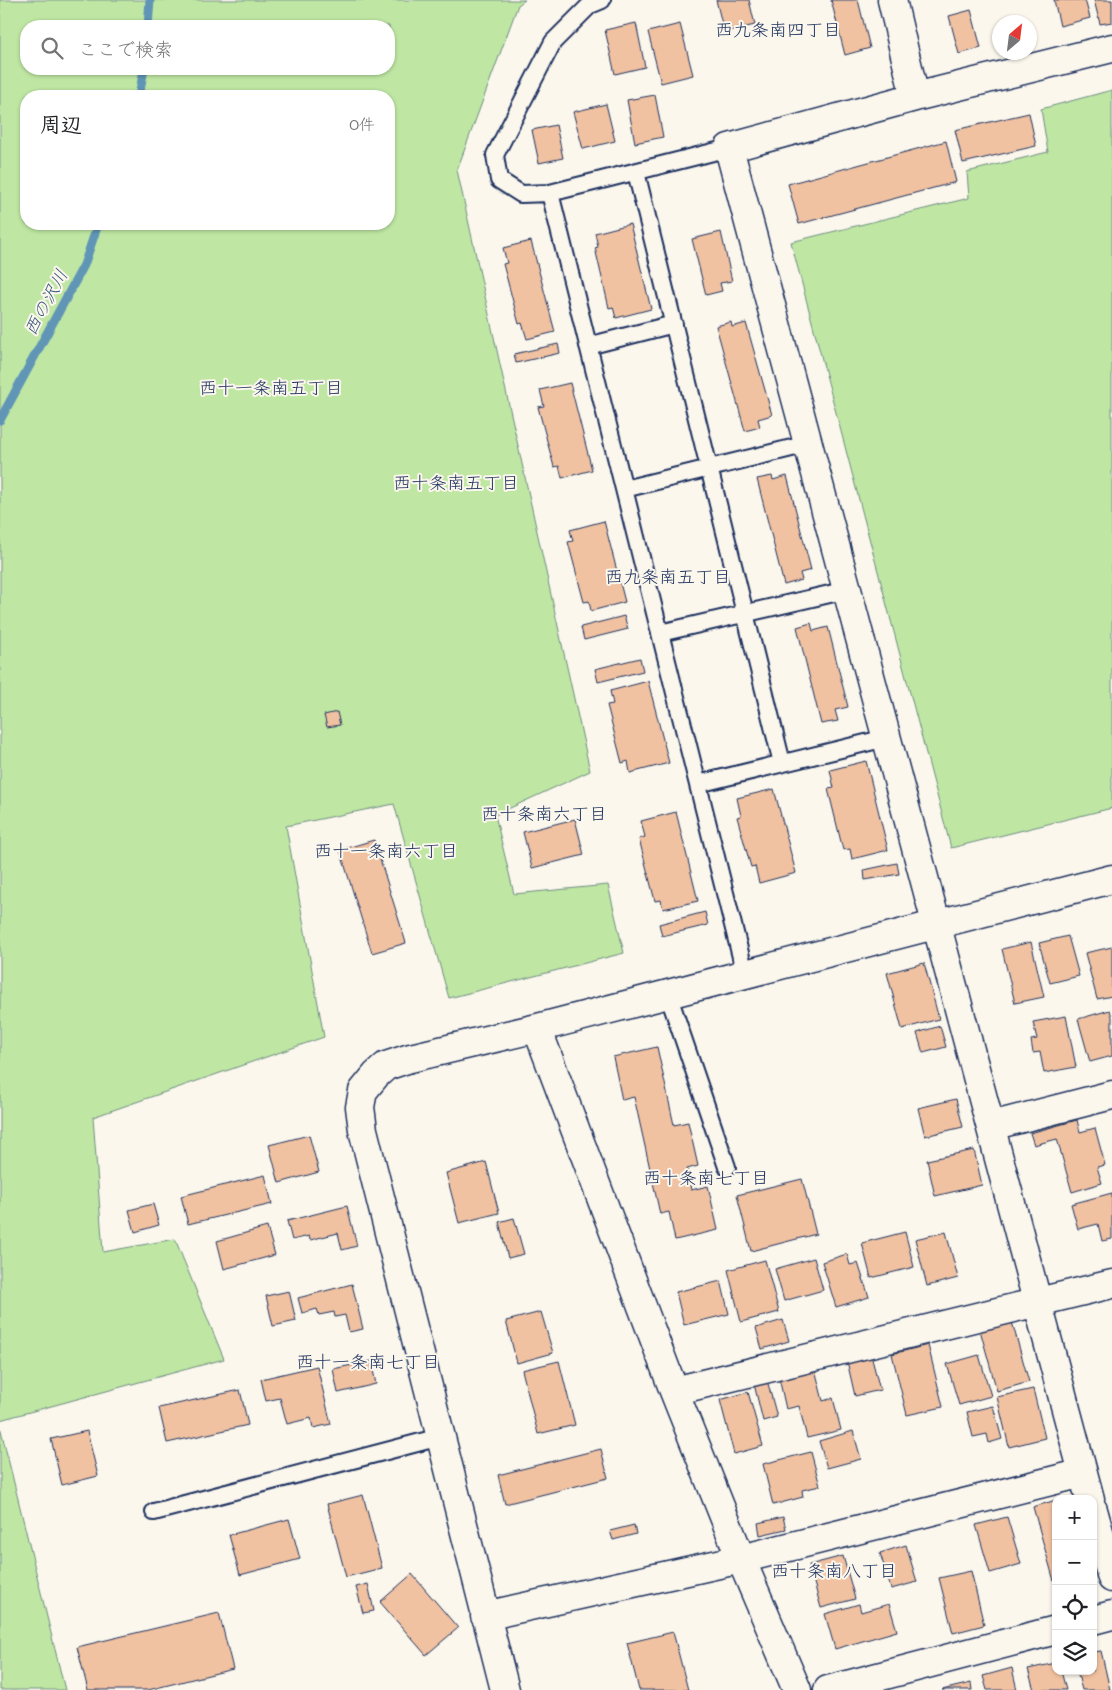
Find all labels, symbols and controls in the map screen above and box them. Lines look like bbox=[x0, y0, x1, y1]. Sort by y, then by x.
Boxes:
north arrow bbox=[992, 15, 1037, 60]
district label: 西九条南四丁目 bbox=[715, 17, 841, 41]
search box bbox=[20, 20, 395, 75]
icon: search bbox=[38, 34, 66, 62]
text: ここで検索 bbox=[78, 36, 173, 61]
text: 周辺 bbox=[40, 110, 82, 137]
text: 0件 bbox=[349, 113, 375, 134]
water label: 西の沢川 bbox=[18, 265, 72, 339]
district label: 西十一条南五丁目 bbox=[199, 375, 343, 399]
district label: 西十条南五丁目 bbox=[393, 470, 519, 494]
district label: 西九条南五丁目 bbox=[605, 564, 731, 588]
district label: 西十条南六丁目 bbox=[481, 801, 607, 825]
district label: 西十一条南六丁目 bbox=[314, 838, 458, 862]
district label: 西十条南七丁目 bbox=[643, 1165, 769, 1189]
district label: 西十一条南七丁目 bbox=[296, 1349, 440, 1373]
map controls bbox=[1052, 1495, 1097, 1675]
button: + bbox=[1052, 1495, 1097, 1540]
button: − bbox=[1052, 1540, 1097, 1585]
district label: 西十条南八丁目 bbox=[771, 1558, 897, 1582]
button: locate bbox=[1052, 1585, 1097, 1630]
button: layers bbox=[1052, 1630, 1097, 1675]

